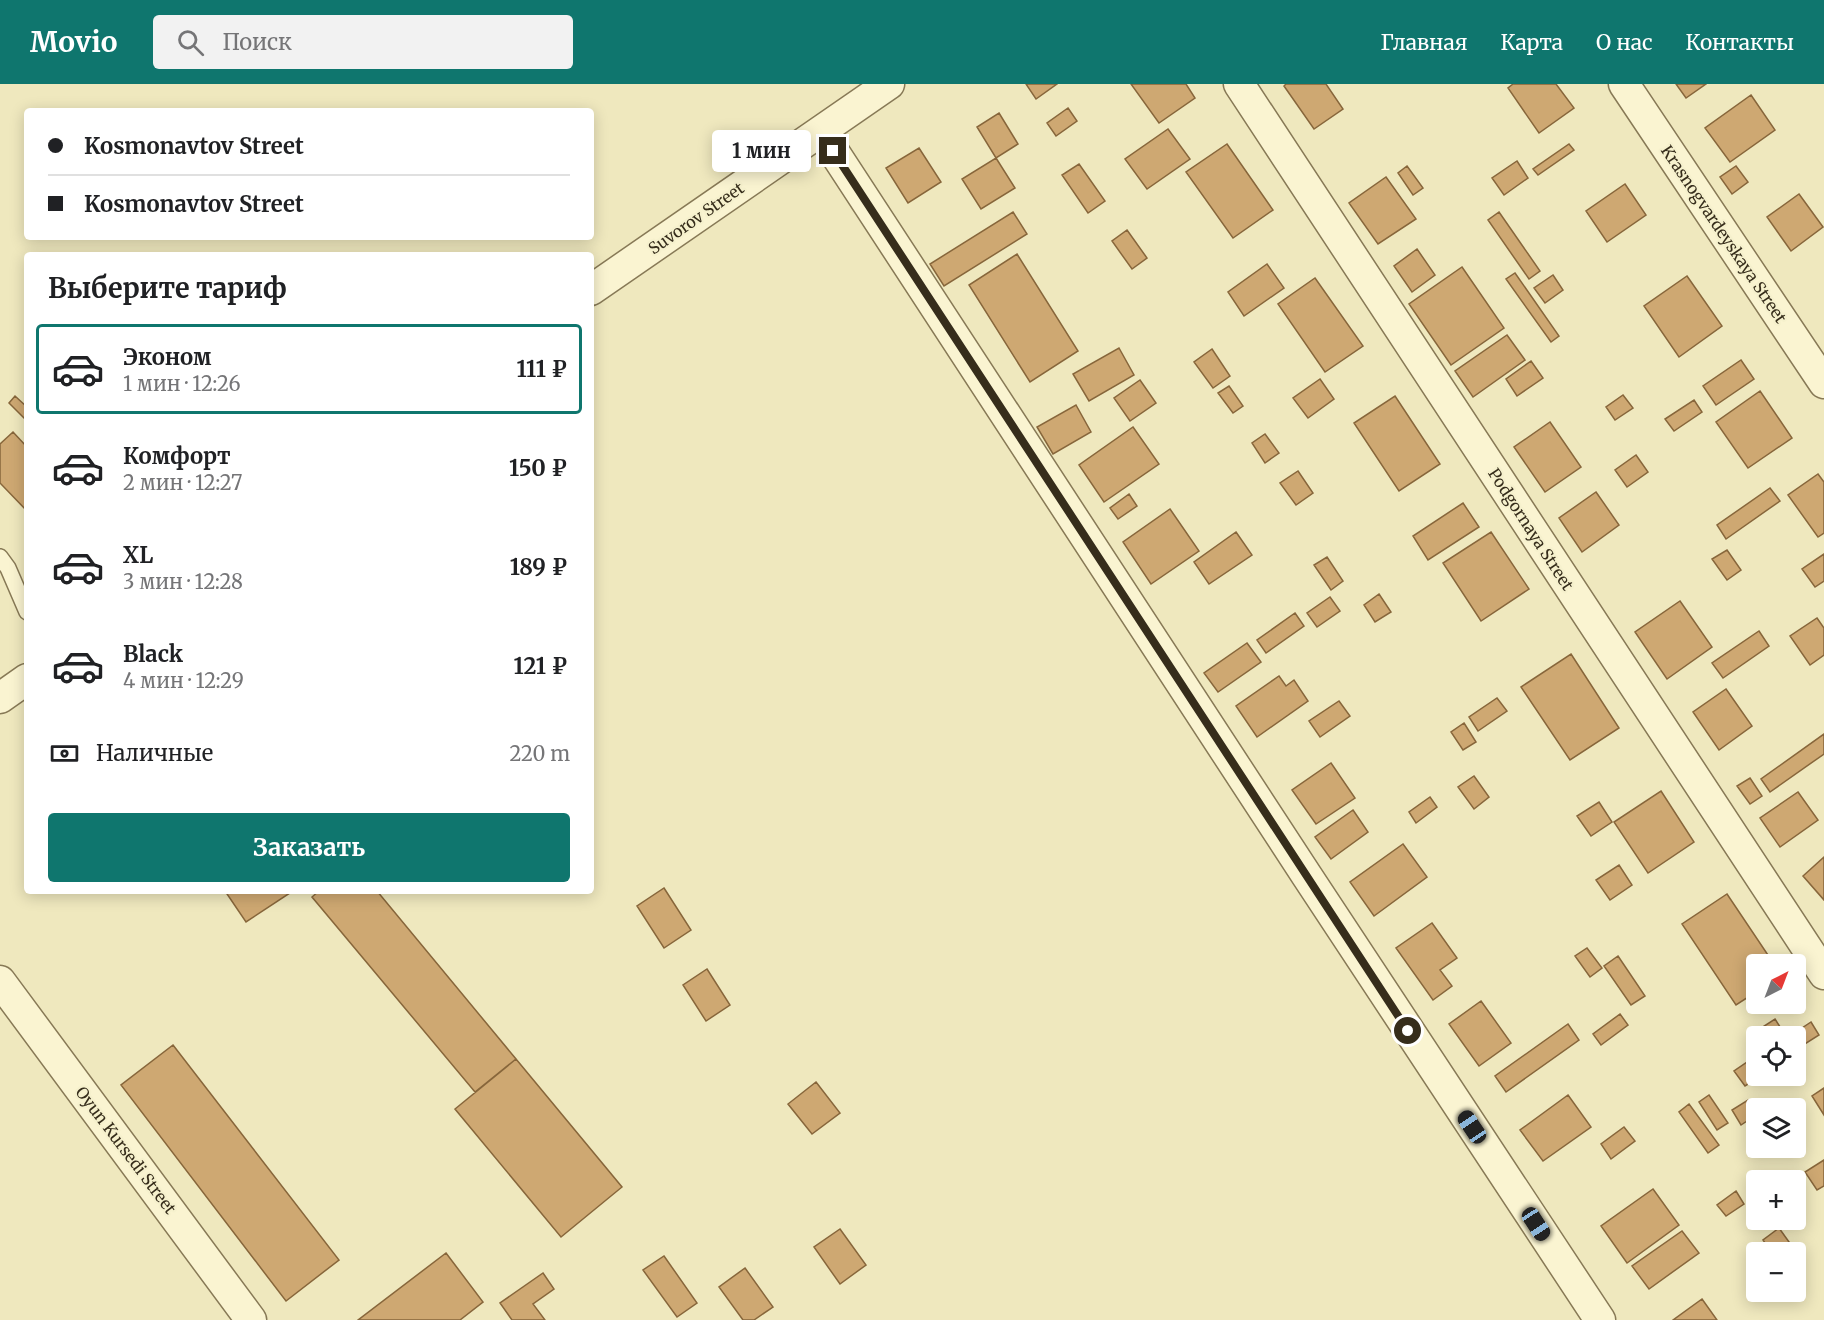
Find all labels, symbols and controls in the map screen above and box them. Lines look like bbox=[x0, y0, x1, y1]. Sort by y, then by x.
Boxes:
search box bbox=[153, 15, 573, 69]
text: Movio bbox=[30, 24, 117, 60]
icon: search bbox=[174, 26, 207, 59]
text: Поиск bbox=[222, 28, 292, 56]
text: Главная bbox=[1381, 29, 1468, 56]
text: Карта bbox=[1501, 29, 1563, 56]
text: О нас bbox=[1596, 29, 1653, 56]
text: Контакты bbox=[1686, 29, 1794, 56]
callout: 1 мин bbox=[713, 130, 812, 172]
text: Kosmonavtov Street bbox=[84, 132, 304, 160]
route end bbox=[819, 137, 846, 164]
text: 1 мин bbox=[732, 138, 791, 163]
street label: Krasnogvardeyskaya Street bbox=[1657, 141, 1791, 327]
street label: Suvorov Street bbox=[644, 177, 748, 258]
text: Kosmonavtov Street bbox=[84, 190, 304, 218]
text: Выберите тариф bbox=[48, 271, 287, 305]
icon: car bbox=[51, 342, 105, 396]
text: Эконом bbox=[123, 343, 211, 371]
text: 111 ₽ bbox=[517, 355, 567, 383]
text: 1 мин · 12:26 bbox=[123, 371, 241, 396]
icon: car bbox=[51, 441, 105, 495]
text: Комфорт bbox=[123, 442, 231, 470]
text: 150 ₽ bbox=[509, 454, 567, 482]
street label: Podgornaya Street bbox=[1484, 464, 1578, 594]
text: 2 мин · 12:27 bbox=[123, 470, 242, 495]
icon: car bbox=[51, 540, 105, 594]
text: XL bbox=[123, 541, 153, 569]
text: 189 ₽ bbox=[510, 553, 567, 581]
text: 3 мин · 12:28 bbox=[123, 569, 243, 594]
icon: car bbox=[51, 639, 105, 693]
text: Black bbox=[123, 640, 183, 668]
text: 121 ₽ bbox=[513, 652, 567, 680]
text: 4 мин · 12:29 bbox=[123, 668, 244, 693]
icon: cash bbox=[48, 737, 81, 770]
text: Наличные bbox=[96, 739, 213, 767]
text: 220 m bbox=[510, 741, 570, 766]
button: Заказать bbox=[48, 813, 570, 882]
north arrow bbox=[1746, 954, 1806, 1014]
map controls bbox=[1746, 954, 1806, 1302]
route start bbox=[1394, 1017, 1421, 1044]
button: locate bbox=[1746, 1026, 1806, 1086]
street label: Oyun Kursedi Street bbox=[72, 1082, 181, 1218]
button: layers bbox=[1746, 1098, 1806, 1158]
car bbox=[1454, 1107, 1490, 1147]
button: + bbox=[1746, 1170, 1806, 1230]
car bbox=[1519, 1204, 1553, 1244]
button: − bbox=[1746, 1242, 1806, 1302]

